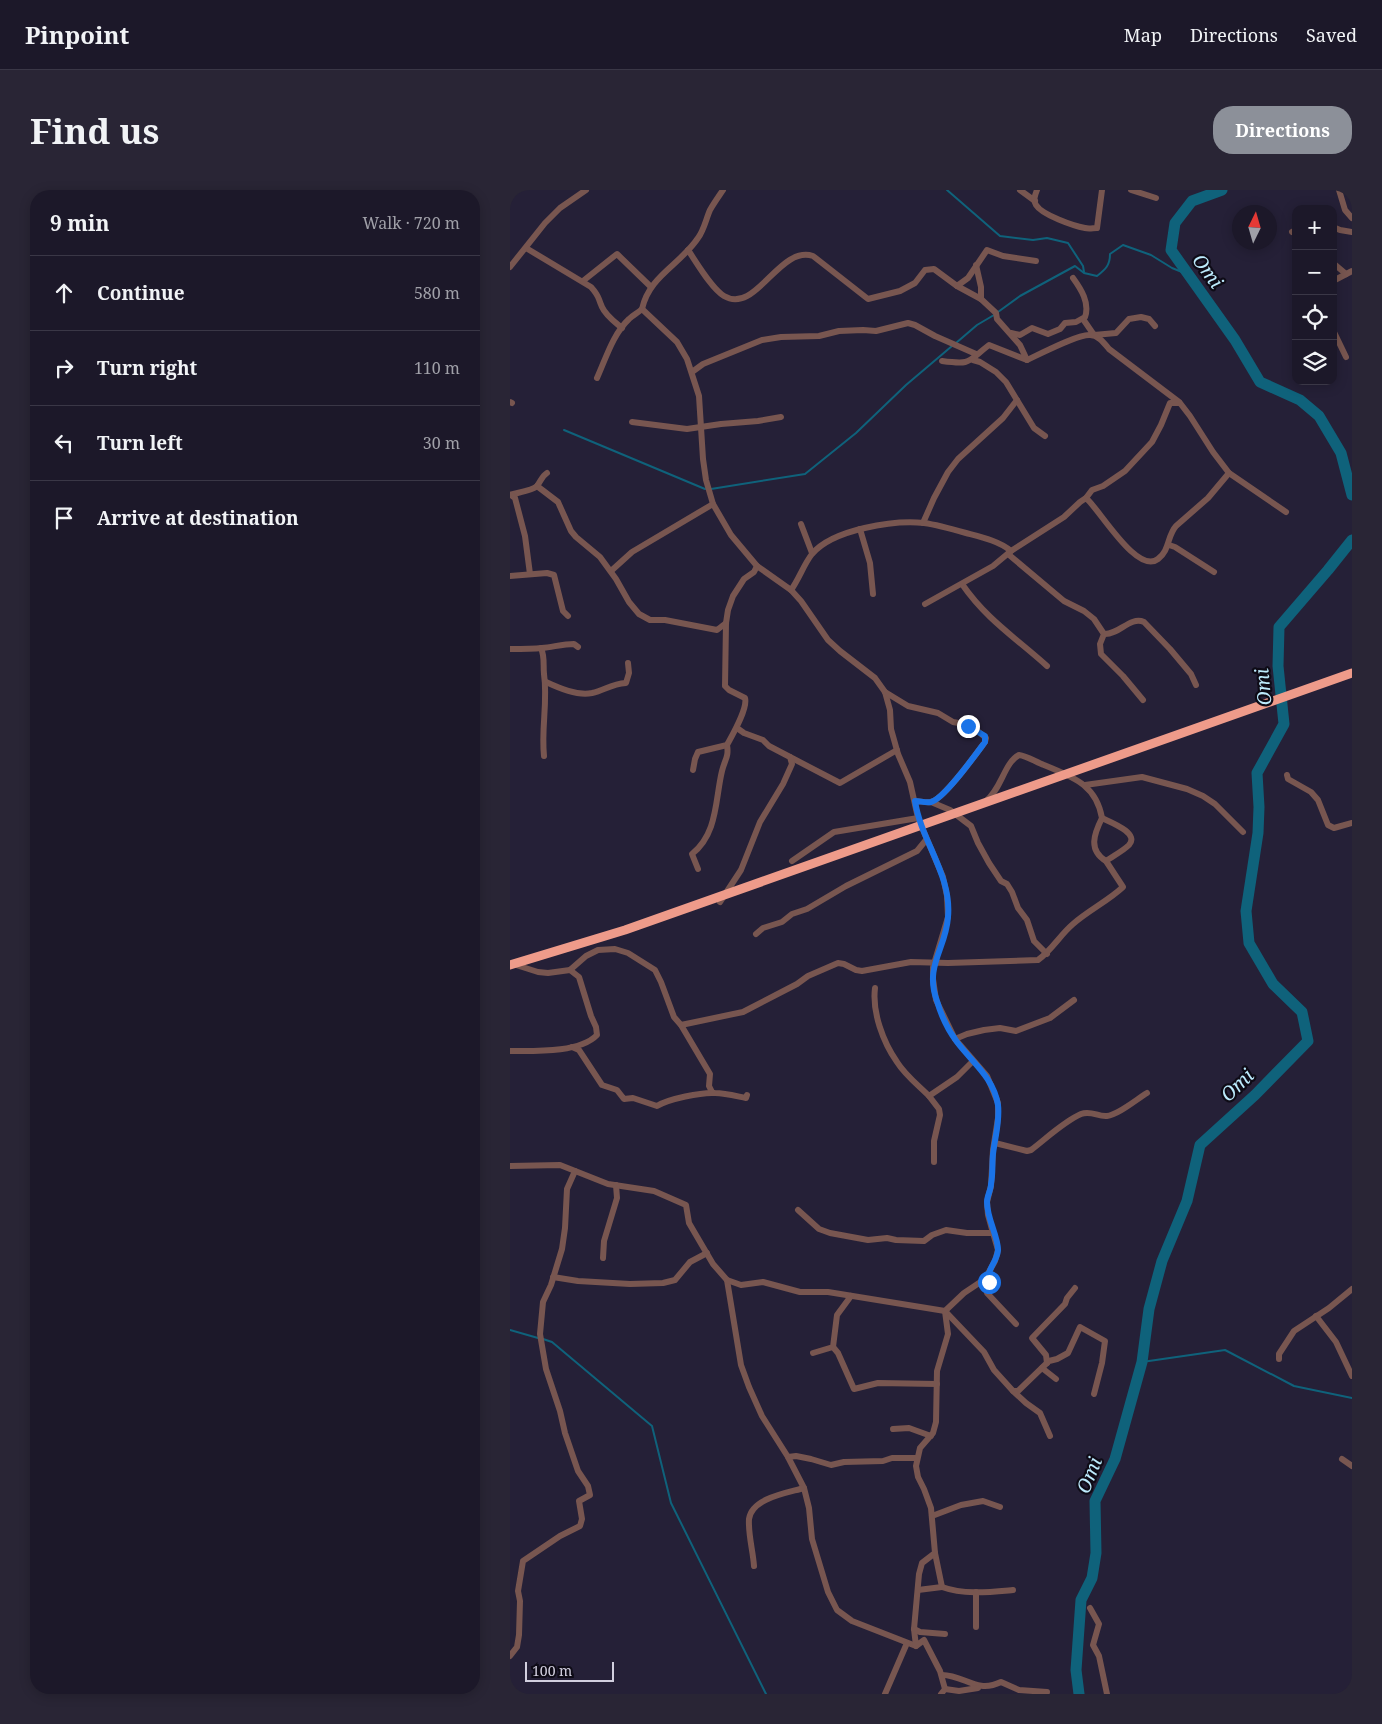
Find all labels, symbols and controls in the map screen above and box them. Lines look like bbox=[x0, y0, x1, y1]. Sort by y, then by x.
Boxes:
text: Pinpoint bbox=[25, 18, 129, 51]
text: Map bbox=[1124, 23, 1162, 47]
text: Directions bbox=[1190, 23, 1278, 47]
text: Saved bbox=[1306, 23, 1357, 47]
button: Directions bbox=[1213, 106, 1352, 154]
text: Find us bbox=[30, 107, 159, 154]
north arrow bbox=[1232, 205, 1277, 250]
map controls bbox=[1292, 205, 1337, 385]
button: + bbox=[1292, 205, 1337, 250]
text: 9 min bbox=[50, 209, 109, 237]
text: Walk · 720 m bbox=[363, 212, 460, 234]
water label: Omi bbox=[1187, 248, 1229, 294]
button: − bbox=[1292, 250, 1337, 295]
icon: ahead bbox=[50, 279, 78, 307]
text: Continue bbox=[97, 280, 185, 306]
text: 580 m bbox=[414, 282, 460, 304]
button: locate bbox=[1292, 295, 1337, 340]
button: layers bbox=[1292, 340, 1337, 385]
icon: right bbox=[50, 354, 78, 382]
text: Turn right bbox=[97, 355, 197, 381]
text: 110 m bbox=[414, 357, 460, 379]
icon: left bbox=[50, 429, 78, 457]
text: Turn left bbox=[97, 430, 183, 456]
text: 30 m bbox=[423, 432, 460, 454]
icon: arrive bbox=[50, 504, 78, 532]
text: Arrive at destination bbox=[97, 505, 299, 531]
water label: Omi bbox=[1248, 667, 1278, 707]
route end bbox=[957, 715, 980, 738]
water label: Omi bbox=[1215, 1063, 1259, 1107]
route start bbox=[978, 1271, 1001, 1294]
water label: Omi bbox=[1070, 1453, 1108, 1497]
scale bar bbox=[525, 1659, 614, 1682]
text: 100 m bbox=[532, 1661, 572, 1680]

